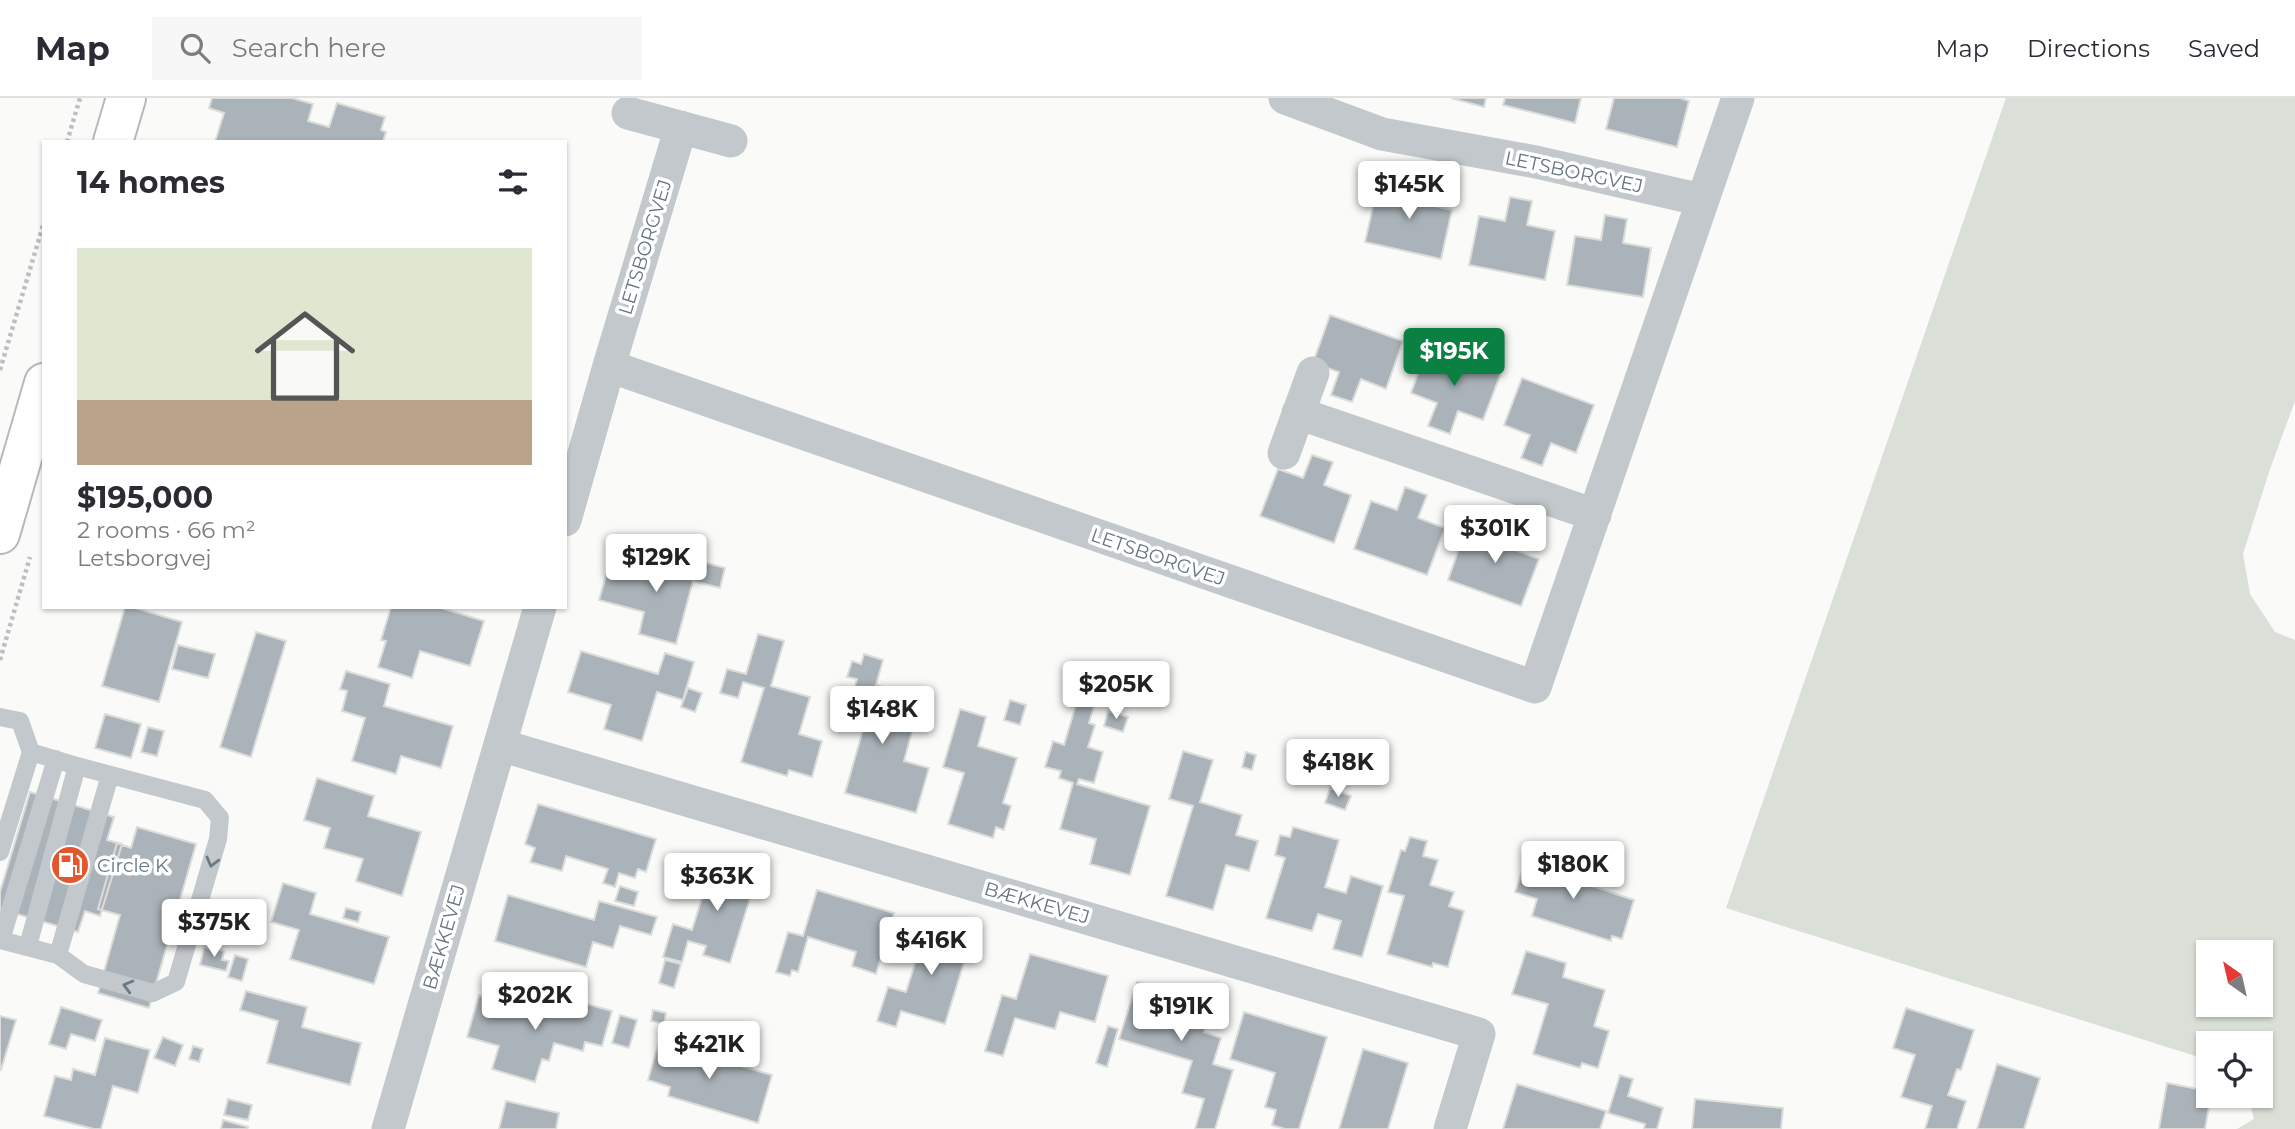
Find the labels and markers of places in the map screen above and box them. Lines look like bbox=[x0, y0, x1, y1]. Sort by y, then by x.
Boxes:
pin: $145K bbox=[1360, 162, 1458, 221]
pin: $195K bbox=[1405, 328, 1503, 388]
pin: $301K bbox=[1446, 505, 1544, 565]
pin: $129K bbox=[607, 534, 705, 594]
pin: $205K bbox=[1067, 662, 1165, 721]
pin: $148K bbox=[833, 686, 931, 746]
pin: $418K bbox=[1289, 740, 1387, 799]
pin: $180K bbox=[1524, 842, 1622, 901]
fuel station icon: Circle K bbox=[49, 844, 91, 886]
place label: Circle K bbox=[97, 854, 169, 877]
pin: $363K bbox=[668, 854, 766, 913]
pin: $375K bbox=[165, 900, 263, 959]
pin: $416K bbox=[882, 918, 980, 977]
pin: $202K bbox=[486, 972, 584, 1032]
pin: $191K bbox=[1132, 984, 1230, 1043]
pin: $421K bbox=[660, 1021, 758, 1081]

